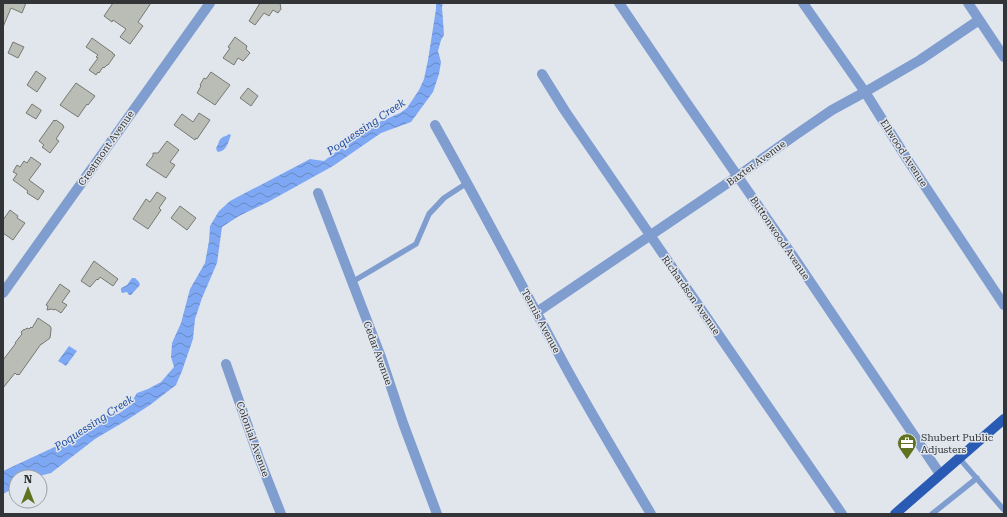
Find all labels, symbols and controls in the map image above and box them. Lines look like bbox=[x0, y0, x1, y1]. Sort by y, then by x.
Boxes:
water label: Poquessing Creek bbox=[324, 96, 408, 159]
street label: Crestmont Avenue bbox=[76, 108, 136, 188]
street label: Ellwood Avenue bbox=[878, 117, 930, 189]
street label: Baxter Avenue bbox=[725, 138, 788, 188]
street label: Buttonwood Avenue bbox=[748, 194, 812, 282]
street label: Richardson Avenue bbox=[660, 253, 723, 337]
street label: Tennis Avenue bbox=[520, 287, 563, 355]
street label: Cedar Avenue bbox=[361, 320, 395, 387]
water label: Poquessing Creek bbox=[51, 393, 136, 454]
street label: Colonial Avenue bbox=[234, 400, 272, 479]
office icon: Shubert Public Adjusters bbox=[896, 432, 918, 460]
place label: Shubert Public Adjusters bbox=[921, 432, 994, 455]
north arrow bbox=[8, 469, 48, 509]
text: N bbox=[24, 473, 33, 486]

